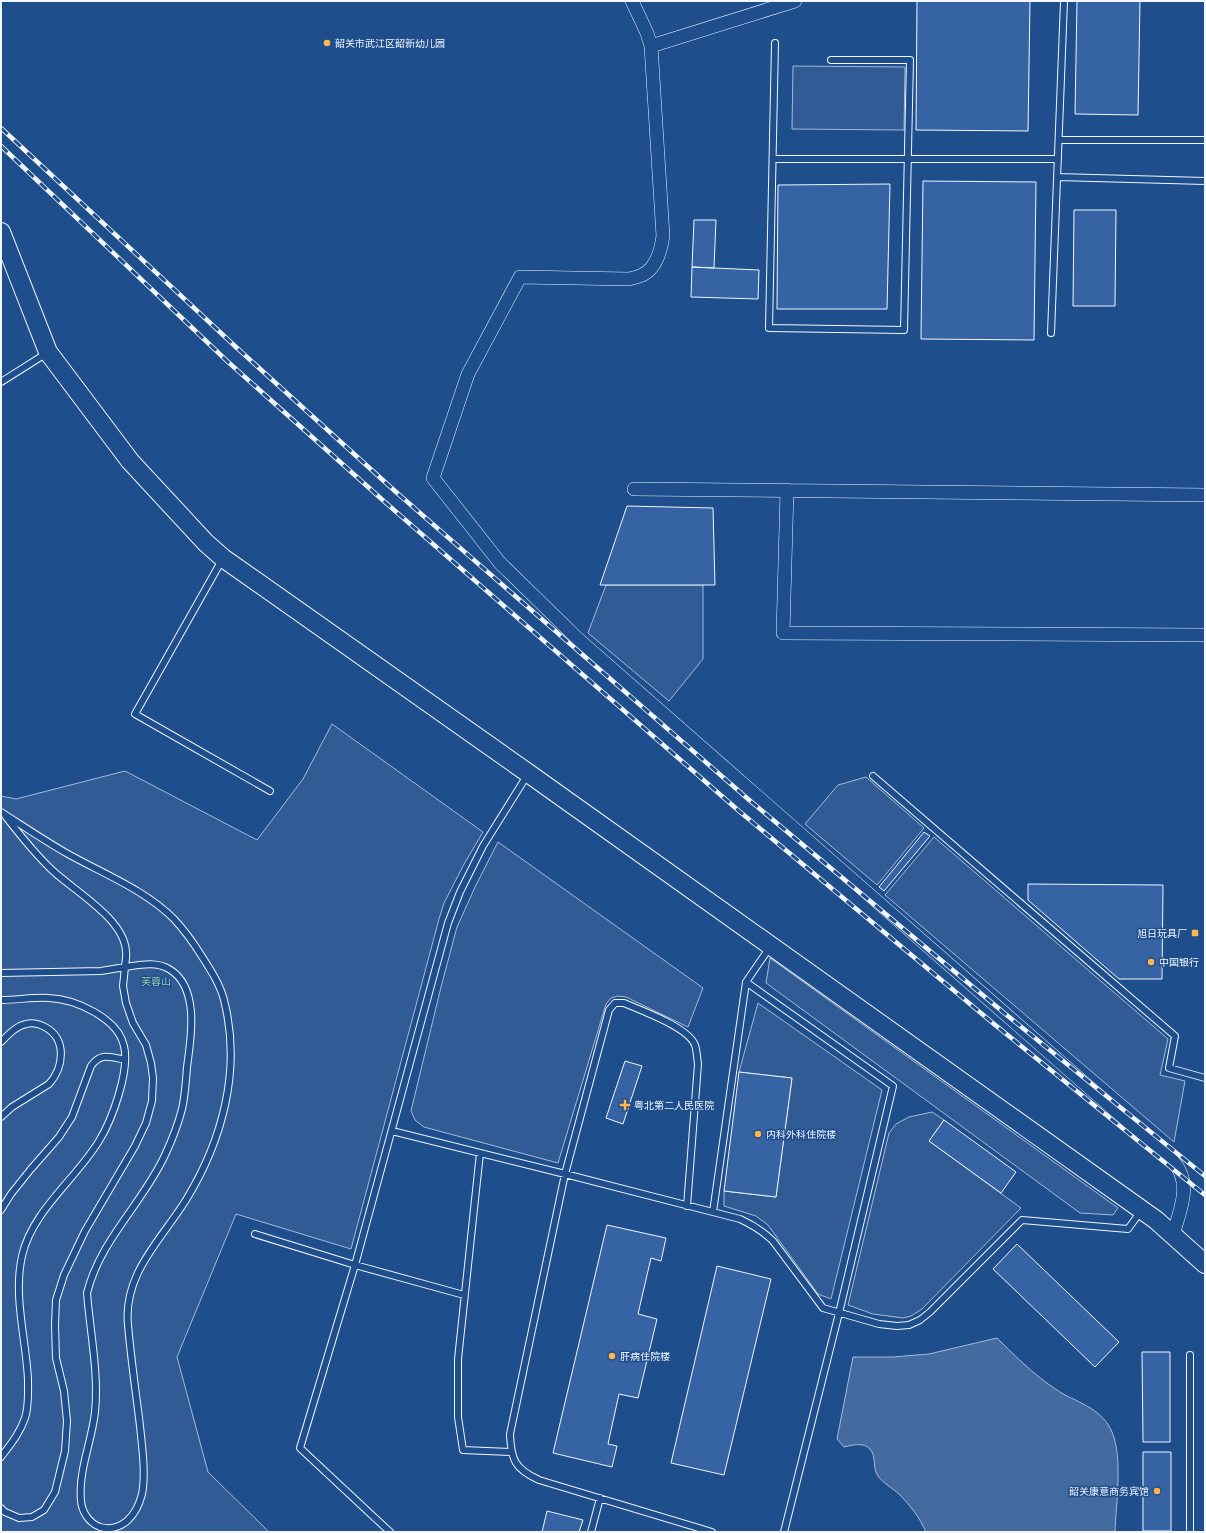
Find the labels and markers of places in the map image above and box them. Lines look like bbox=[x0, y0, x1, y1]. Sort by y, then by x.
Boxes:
place label: 韶关市武江区韶新幼儿园 bbox=[335, 37, 445, 50]
marker: 韶关市武江区韶新幼儿园 bbox=[322, 38, 332, 48]
place label: 旭日玩具厂 bbox=[1137, 927, 1187, 940]
marker: 旭日玩具厂 bbox=[1190, 928, 1200, 938]
place label: 中国银行 bbox=[1159, 956, 1199, 969]
marker: 中国银行 bbox=[1146, 957, 1156, 967]
marker: 粤北第二人民医院 bbox=[619, 1099, 631, 1111]
place label: 粤北第二人民医院 bbox=[634, 1099, 714, 1112]
place label: 内科外科住院楼 bbox=[766, 1128, 836, 1141]
marker: 内科外科住院楼 bbox=[753, 1129, 763, 1139]
place label: 肝病住院楼 bbox=[620, 1350, 670, 1363]
marker: 肝病住院楼 bbox=[607, 1351, 617, 1361]
place label: 韶关康意商务宾馆 bbox=[1069, 1485, 1149, 1498]
marker: 韶关康意商务宾馆 bbox=[1152, 1486, 1162, 1496]

